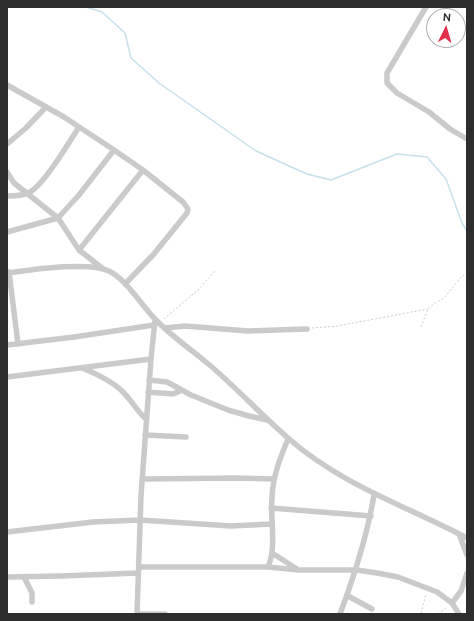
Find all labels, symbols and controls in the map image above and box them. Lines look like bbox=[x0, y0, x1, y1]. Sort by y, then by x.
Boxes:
north arrow bbox=[426, 8, 466, 48]
text: N bbox=[442, 11, 452, 23]

